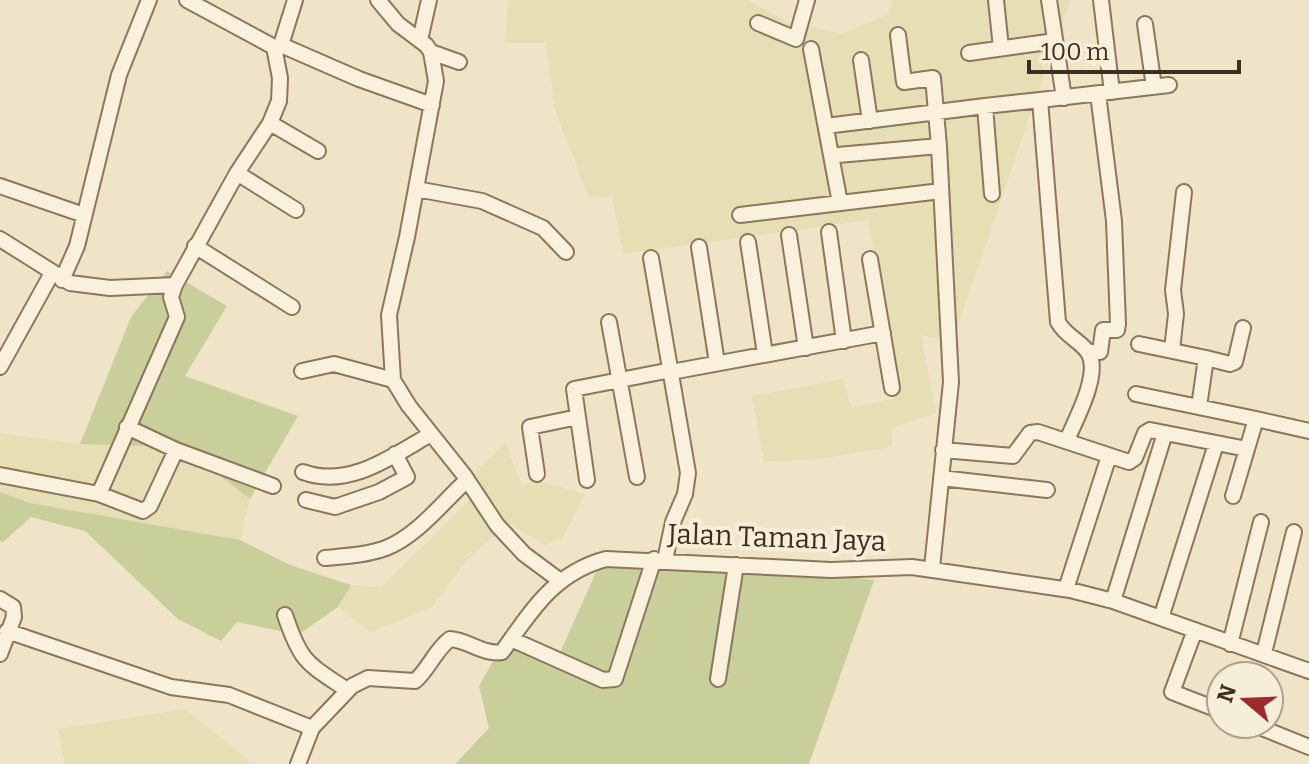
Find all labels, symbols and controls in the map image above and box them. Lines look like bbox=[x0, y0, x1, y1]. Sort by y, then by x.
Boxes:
scale bar bbox=[1029, 24, 1239, 74]
text: 100 m bbox=[1041, 38, 1109, 66]
street label: Jalan Taman Jaya bbox=[666, 517, 887, 558]
north arrow bbox=[1205, 660, 1285, 740]
text: N bbox=[1211, 681, 1242, 706]

